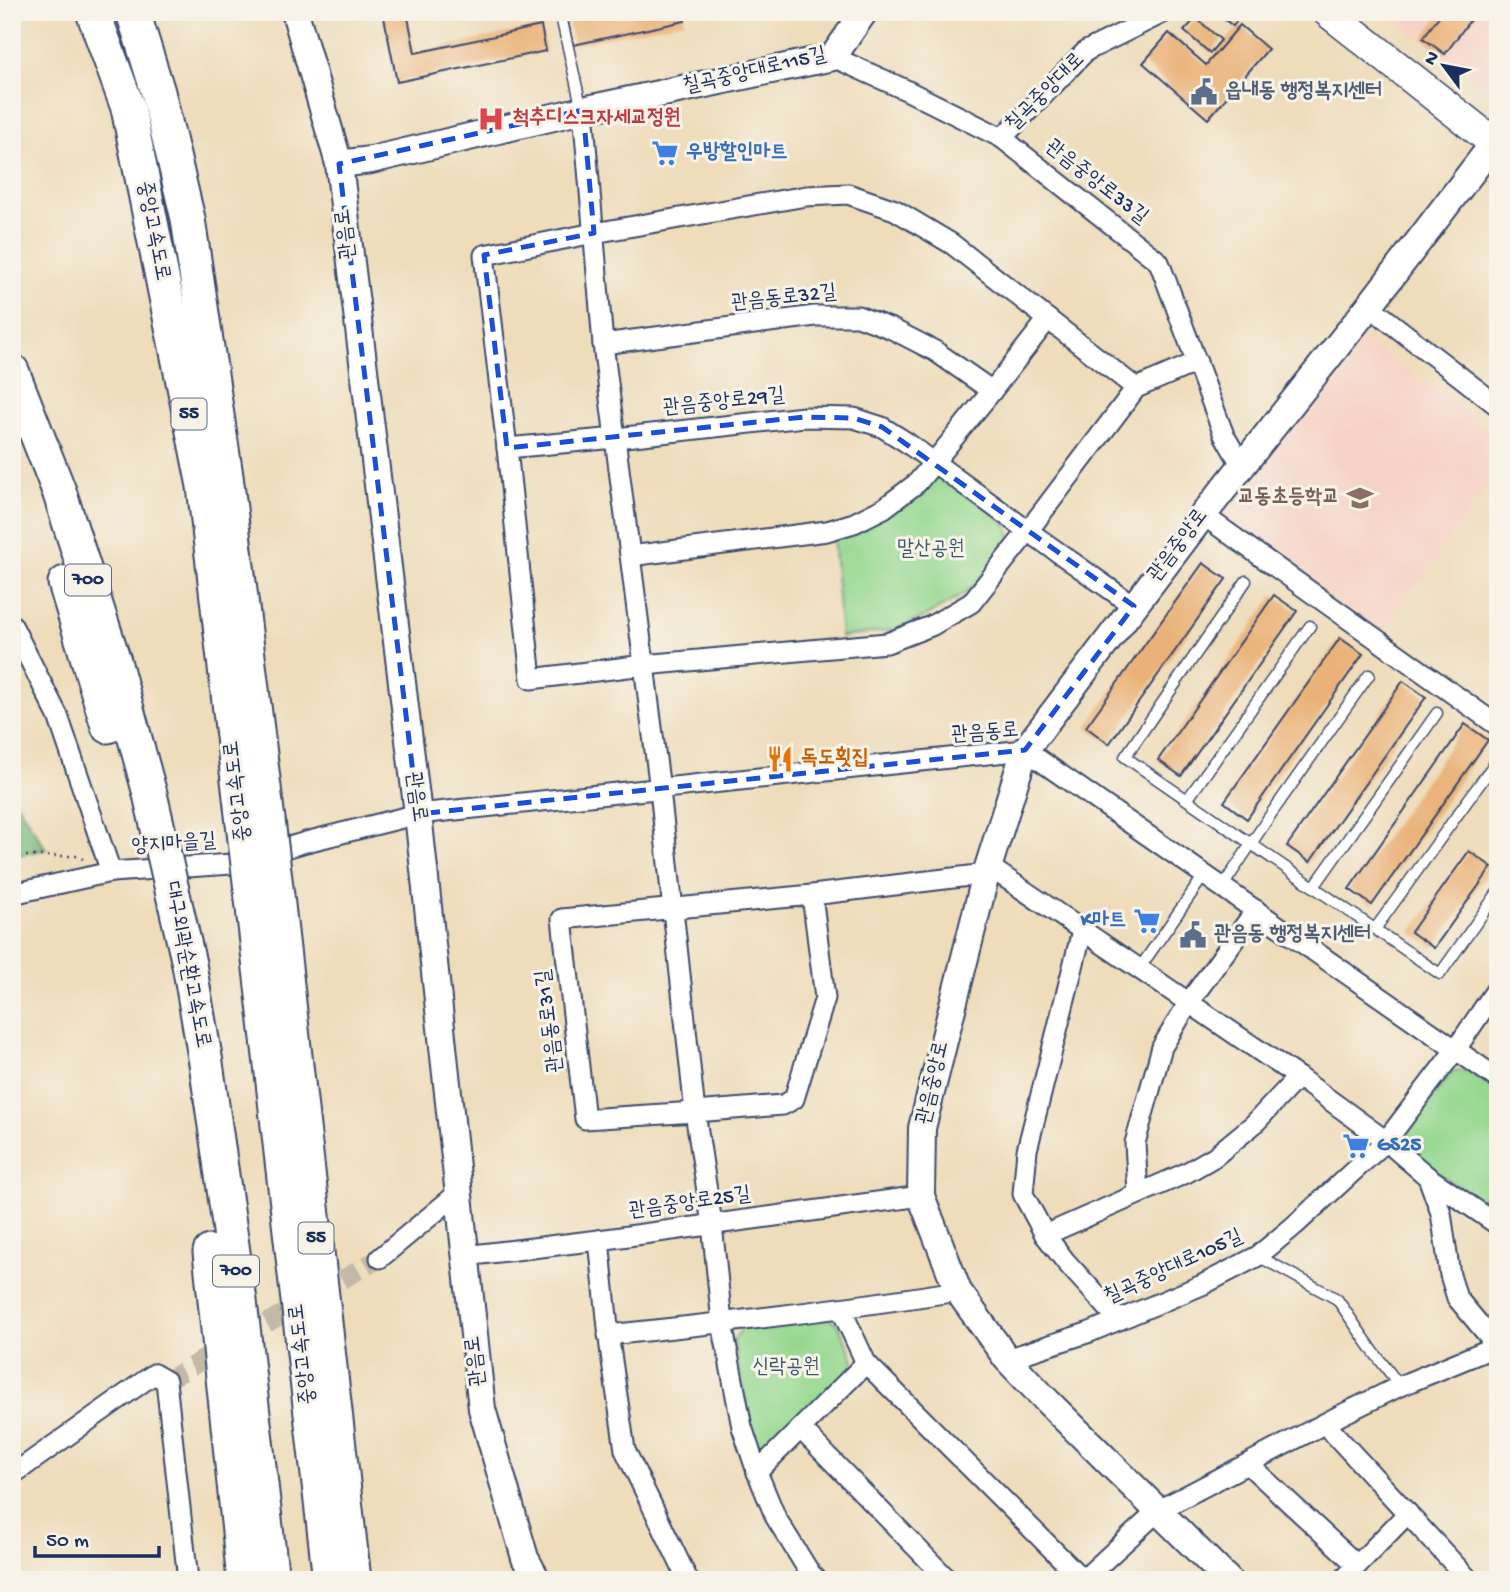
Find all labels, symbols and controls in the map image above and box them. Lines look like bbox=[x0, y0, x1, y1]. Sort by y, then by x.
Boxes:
north arrow bbox=[1408, 32, 1478, 102]
street label: 칠곡중앙대로115길 bbox=[681, 43, 829, 101]
text: N bbox=[1420, 47, 1446, 70]
street label: 칠곡중앙대로 bbox=[1001, 48, 1091, 138]
public building icon: 읍내동 행정복지센터 bbox=[1189, 77, 1219, 107]
place label: 읍내동 행정복지센터 bbox=[1225, 80, 1382, 105]
hospital icon: 척추디스크자세교정원 bbox=[476, 104, 506, 134]
place label: 척추디스크자세교정원 bbox=[512, 106, 681, 132]
street label: 관음중앙로33길 bbox=[1040, 135, 1152, 231]
supermarket icon: 우방할인마트 bbox=[650, 138, 680, 168]
place label: 우방할인마트 bbox=[686, 140, 787, 166]
street label: 중앙고속도로 bbox=[130, 179, 175, 283]
street label: 관음로 bbox=[332, 207, 362, 261]
street label: 관음동로32길 bbox=[730, 281, 838, 317]
street label: 관음중앙로29길 bbox=[662, 384, 786, 422]
road number: 55 bbox=[172, 398, 206, 430]
school or university icon: 교동초등학교 bbox=[1345, 483, 1375, 513]
place label: 교동초등학교 bbox=[1238, 486, 1339, 511]
street label: 관음중앙로 bbox=[1144, 505, 1214, 587]
park label: 말산공원 bbox=[897, 538, 965, 563]
road number: 700 bbox=[65, 565, 111, 596]
street label: 관음동로 bbox=[950, 719, 1020, 749]
street label: 중앙고속도로 bbox=[219, 739, 258, 843]
restaurant icon: 독도횟집 bbox=[765, 744, 795, 774]
place label: 독도횟집 bbox=[801, 746, 869, 772]
street label: 관음로 bbox=[399, 770, 431, 824]
street label: 양지마을길 bbox=[131, 830, 217, 860]
street label: 대구외곽순환고속도로 bbox=[158, 879, 215, 1050]
supermarket icon: K마트 bbox=[1132, 906, 1162, 936]
place label: K마트 bbox=[1080, 909, 1126, 934]
public building icon: 관음동 행정복지센터 bbox=[1178, 920, 1208, 950]
place label: 관음동 행정복지센터 bbox=[1214, 923, 1371, 948]
street label: 관음동로31길 bbox=[532, 968, 570, 1074]
street label: 관음중앙로 bbox=[912, 1039, 956, 1127]
supermarket icon: GS25 bbox=[1341, 1131, 1371, 1161]
place label: GS25 bbox=[1377, 1134, 1421, 1159]
street label: 관음중앙로25길 bbox=[627, 1183, 753, 1225]
road number: 55 bbox=[298, 1222, 334, 1254]
street label: 칠곡중앙대로105길 bbox=[1101, 1225, 1247, 1311]
road number: 700 bbox=[213, 1256, 259, 1287]
street label: 중앙고속도로 bbox=[284, 1302, 323, 1406]
street label: 관음로 bbox=[462, 1334, 492, 1388]
park label: 신락공원 bbox=[752, 1356, 820, 1381]
scale bar bbox=[35, 1515, 159, 1559]
text: 50 m bbox=[46, 1530, 89, 1555]

